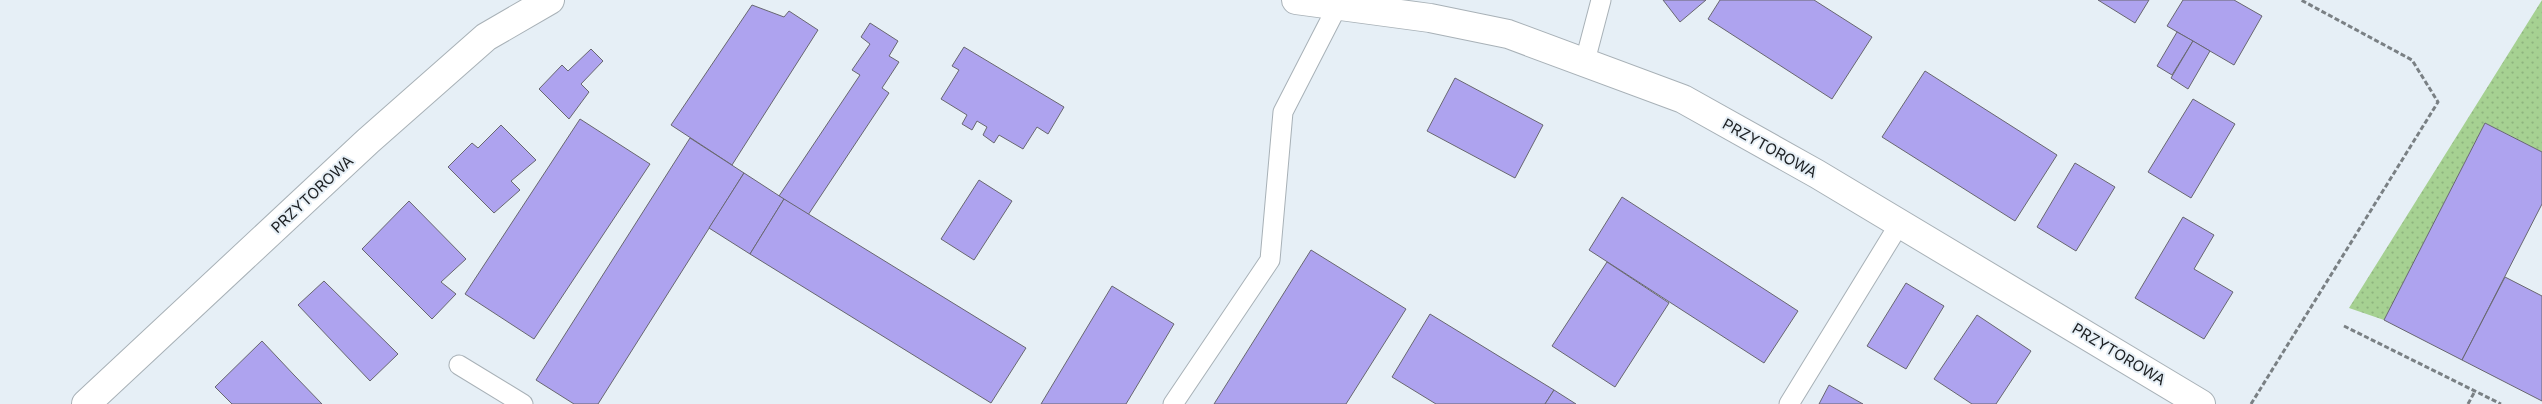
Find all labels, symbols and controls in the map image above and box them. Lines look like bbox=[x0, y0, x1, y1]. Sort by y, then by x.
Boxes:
street label: PRZYTOROWA bbox=[1719, 114, 1821, 182]
street label: PRZYTOROWA bbox=[267, 151, 357, 237]
street label: PRZYTOROWA bbox=[2069, 319, 2169, 389]

